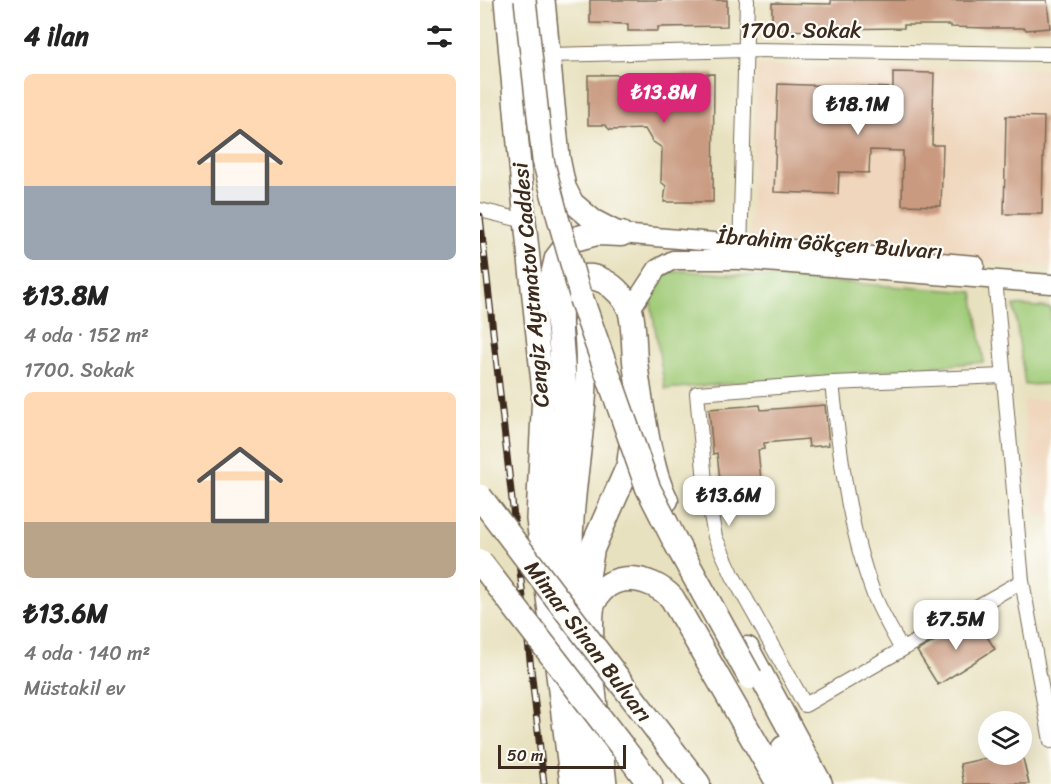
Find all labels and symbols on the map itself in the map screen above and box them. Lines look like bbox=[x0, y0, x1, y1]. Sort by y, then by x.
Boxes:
street label: 1700. Sokak bbox=[740, 11, 862, 50]
pin: ₺13.8M bbox=[615, 73, 713, 124]
pin: ₺18.1M bbox=[809, 85, 907, 136]
street label: Cengiz Aytmatov Caddesi bbox=[500, 160, 561, 409]
street label: İbrahim Gökçen Bulvarı bbox=[715, 216, 944, 271]
pin: ₺13.6M bbox=[680, 476, 778, 527]
street label: Mimar Sinan Bulvarı bbox=[514, 551, 663, 731]
pin: ₺7.5M bbox=[914, 600, 998, 651]
scale bar bbox=[498, 742, 626, 770]

